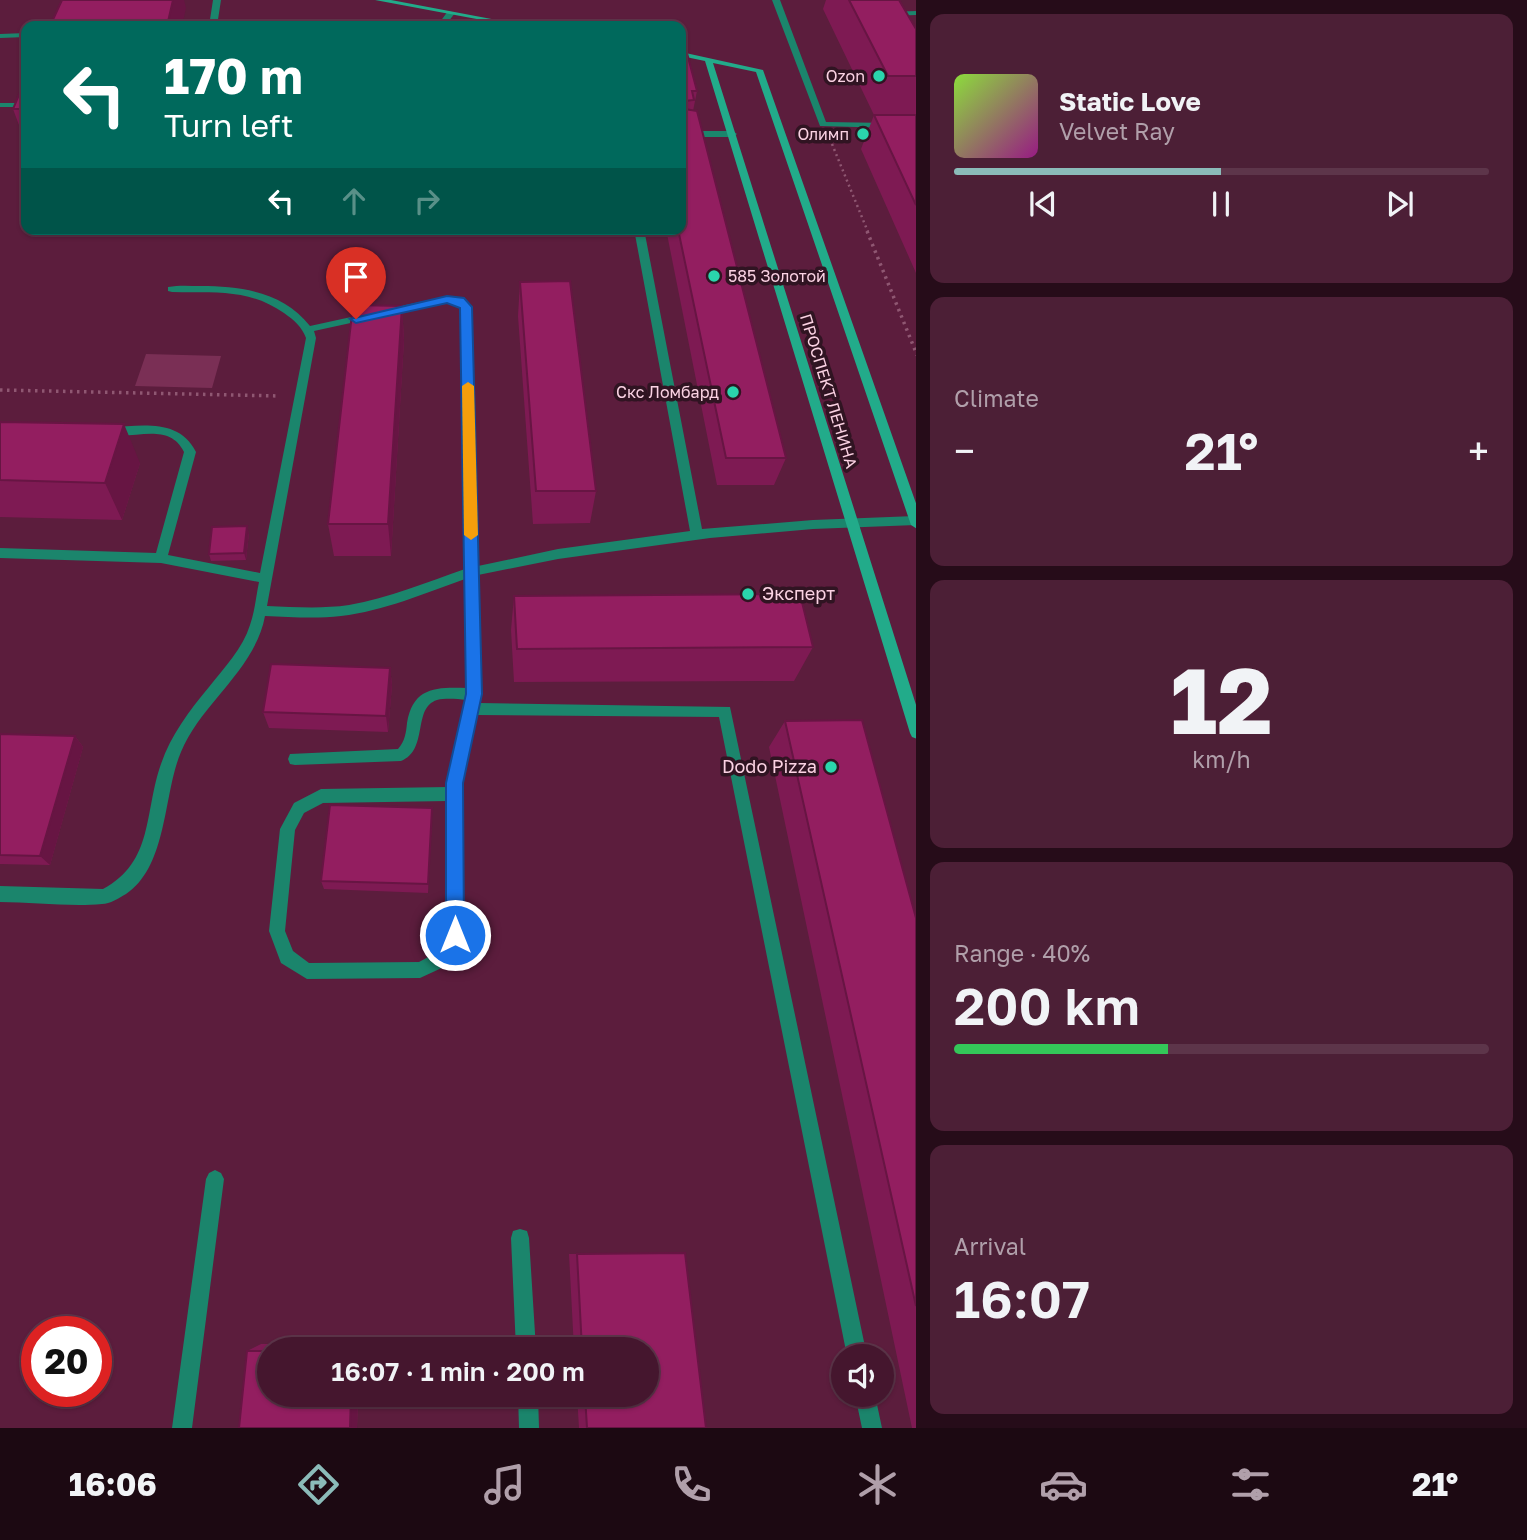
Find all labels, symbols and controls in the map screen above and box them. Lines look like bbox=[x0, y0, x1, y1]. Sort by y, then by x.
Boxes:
text: 170 m bbox=[164, 46, 303, 105]
icon: left bbox=[49, 49, 140, 140]
place label: Ozon bbox=[826, 66, 865, 86]
marker: Ozon bbox=[871, 68, 887, 84]
text: Static Love bbox=[1059, 86, 1201, 117]
text: Turn left bbox=[164, 106, 293, 144]
text: Velvet Ray bbox=[1059, 117, 1175, 145]
place label: Олимп bbox=[797, 124, 849, 144]
marker: Олимп bbox=[855, 126, 871, 142]
icon: left bbox=[262, 182, 300, 220]
icon: ahead bbox=[335, 182, 373, 220]
icon: right bbox=[408, 182, 446, 220]
icon: previous bbox=[1024, 185, 1062, 223]
icon: pause bbox=[1202, 185, 1240, 223]
icon: next bbox=[1381, 185, 1419, 223]
pin bbox=[326, 247, 386, 319]
icon: arrive bbox=[337, 258, 375, 296]
place label: 585 Золотой bbox=[728, 266, 826, 286]
marker: 585 Золотой bbox=[706, 268, 722, 284]
street label: ПРОСПЕКТ ЛЕНИНА bbox=[796, 311, 862, 471]
place label: Скс Ломбард bbox=[616, 382, 719, 402]
marker: Скс Ломбард bbox=[725, 384, 741, 400]
text: Climate bbox=[954, 384, 1039, 412]
text: 21° bbox=[1185, 419, 1258, 481]
text: − bbox=[954, 428, 975, 473]
text: + bbox=[1468, 428, 1489, 473]
place label: Эксперт bbox=[762, 582, 835, 604]
marker: Эксперт bbox=[740, 586, 756, 602]
text: 12 bbox=[1170, 645, 1273, 754]
text: km/h bbox=[1192, 745, 1251, 773]
place label: Dodo Pizza bbox=[722, 755, 817, 777]
marker: Dodo Pizza bbox=[823, 759, 839, 775]
position arrow bbox=[418, 898, 492, 972]
text: Range · 40% bbox=[954, 939, 1090, 967]
text: 200 km bbox=[954, 974, 1140, 1036]
text: Arrival bbox=[954, 1232, 1026, 1260]
text: 16:07 bbox=[954, 1267, 1090, 1329]
speed limit sign: 20 bbox=[21, 1316, 112, 1407]
map controls bbox=[831, 1344, 894, 1407]
button: sound bbox=[831, 1344, 894, 1407]
text: 16:07 · 1 min · 200 m bbox=[331, 1356, 585, 1387]
icon: directions bbox=[294, 1460, 343, 1509]
icon: music bbox=[480, 1460, 529, 1509]
icon: phone bbox=[667, 1460, 716, 1509]
icon: climate bbox=[853, 1460, 902, 1509]
icon: car bbox=[1039, 1460, 1088, 1509]
icon: filters bbox=[1226, 1460, 1275, 1509]
text: 16:06 bbox=[69, 1465, 157, 1503]
text: 21° bbox=[1412, 1465, 1458, 1503]

